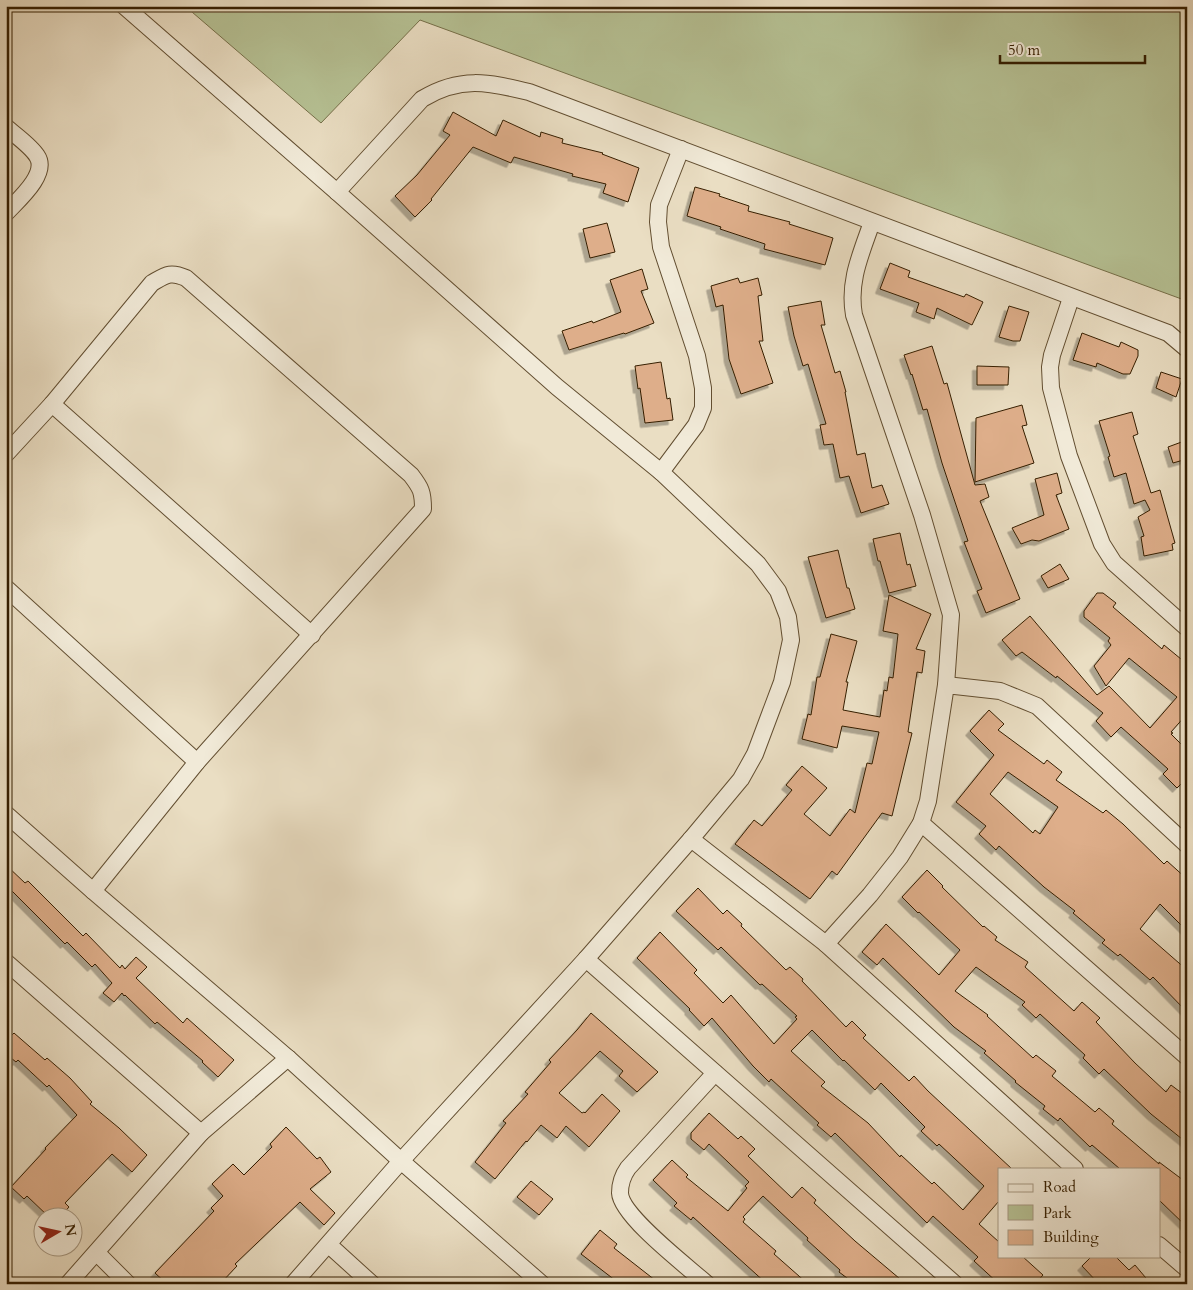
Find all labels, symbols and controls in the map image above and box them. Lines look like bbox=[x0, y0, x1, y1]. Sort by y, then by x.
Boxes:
scale bar bbox=[1000, 32, 1146, 64]
text: 50 m bbox=[1008, 40, 1040, 60]
legend bbox=[998, 1168, 1160, 1258]
text: Road bbox=[1043, 1177, 1076, 1197]
text: Park bbox=[1043, 1203, 1072, 1223]
north arrow bbox=[32, 1208, 82, 1258]
text: N bbox=[60, 1223, 81, 1238]
text: Building bbox=[1043, 1227, 1099, 1247]

